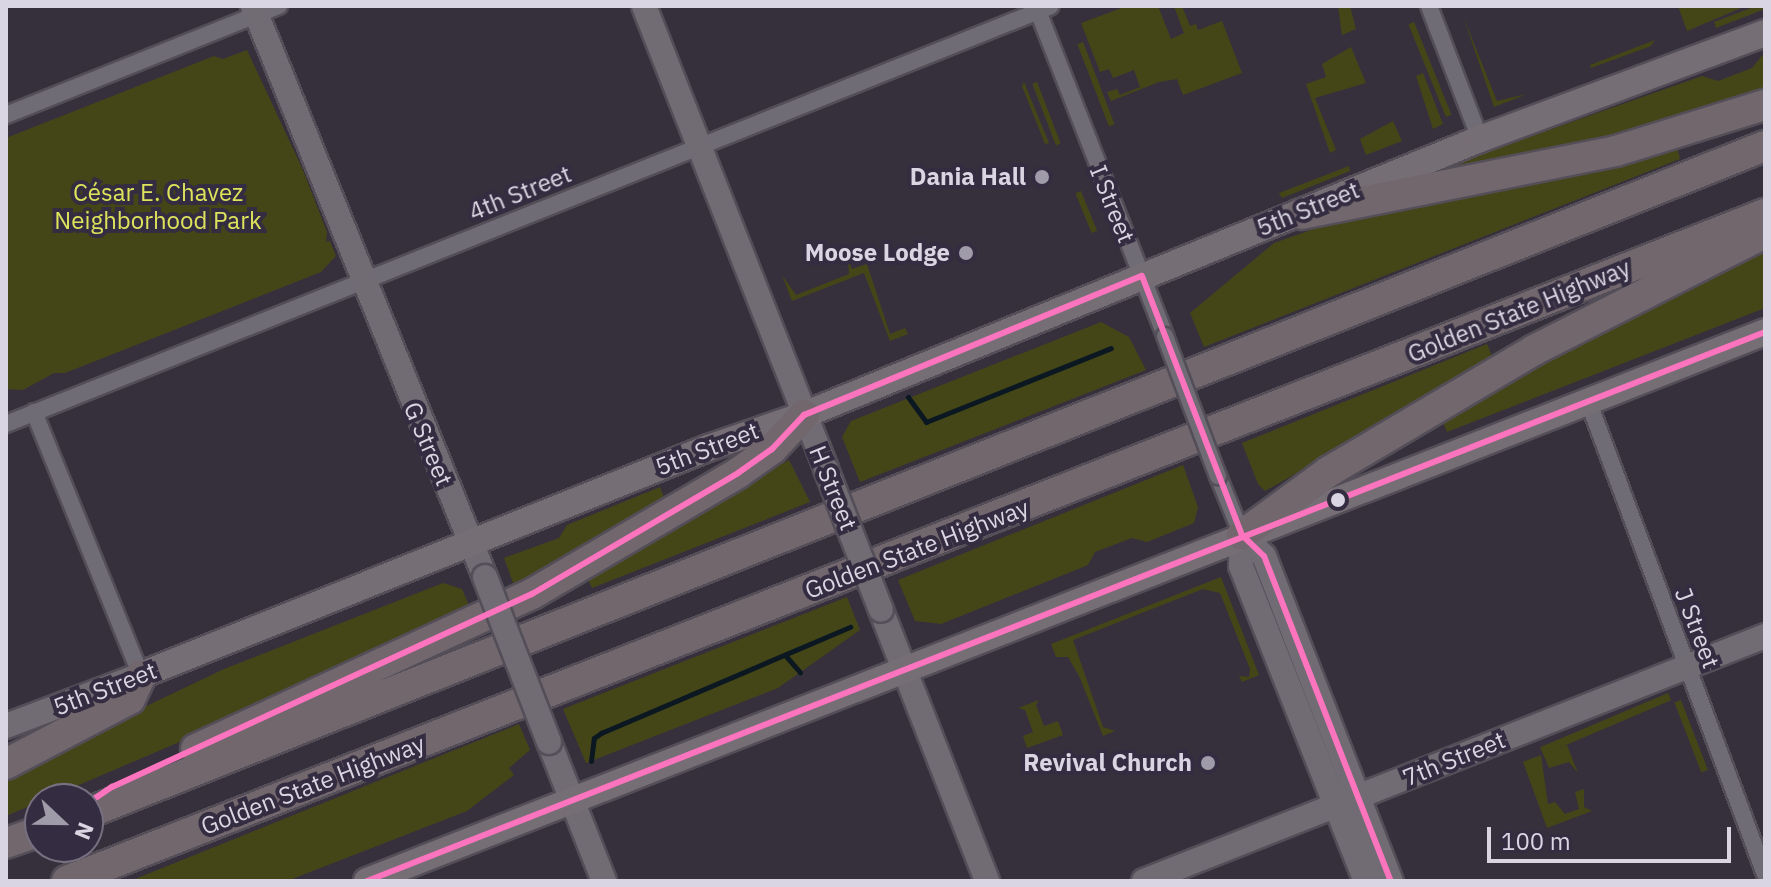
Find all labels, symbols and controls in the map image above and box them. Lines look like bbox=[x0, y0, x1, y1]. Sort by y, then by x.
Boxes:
street label: 4th Street bbox=[465, 159, 575, 227]
street label: I Street bbox=[1083, 161, 1141, 247]
place label: Dania Hall bbox=[910, 163, 1026, 191]
marker: Dania Hall bbox=[1033, 168, 1051, 186]
street label: 5th Street bbox=[1253, 175, 1363, 243]
park label: César E. Chavez Neighborhood Park bbox=[54, 179, 262, 235]
place label: Moose Lodge bbox=[805, 239, 950, 267]
marker: Moose Lodge bbox=[957, 244, 975, 262]
street label: Golden State Highway bbox=[1404, 253, 1634, 369]
street label: G Street bbox=[398, 398, 458, 490]
street label: 5th Street bbox=[651, 416, 763, 482]
street label: H Street bbox=[803, 442, 863, 534]
unlabelled marker bbox=[1330, 492, 1346, 508]
street label: Golden State Highway bbox=[801, 493, 1033, 605]
street label: J Street bbox=[1669, 584, 1725, 672]
street label: 5th Street bbox=[49, 656, 161, 722]
street label: 7th Street bbox=[1399, 725, 1509, 793]
street label: Golden State Highway bbox=[197, 729, 429, 841]
place label: Revival Church bbox=[1023, 749, 1192, 777]
marker: Revival Church bbox=[1199, 754, 1217, 772]
north arrow bbox=[24, 783, 104, 863]
scale bar bbox=[1491, 811, 1735, 861]
text: N bbox=[68, 819, 101, 844]
text: 100 m bbox=[1501, 825, 1571, 857]

